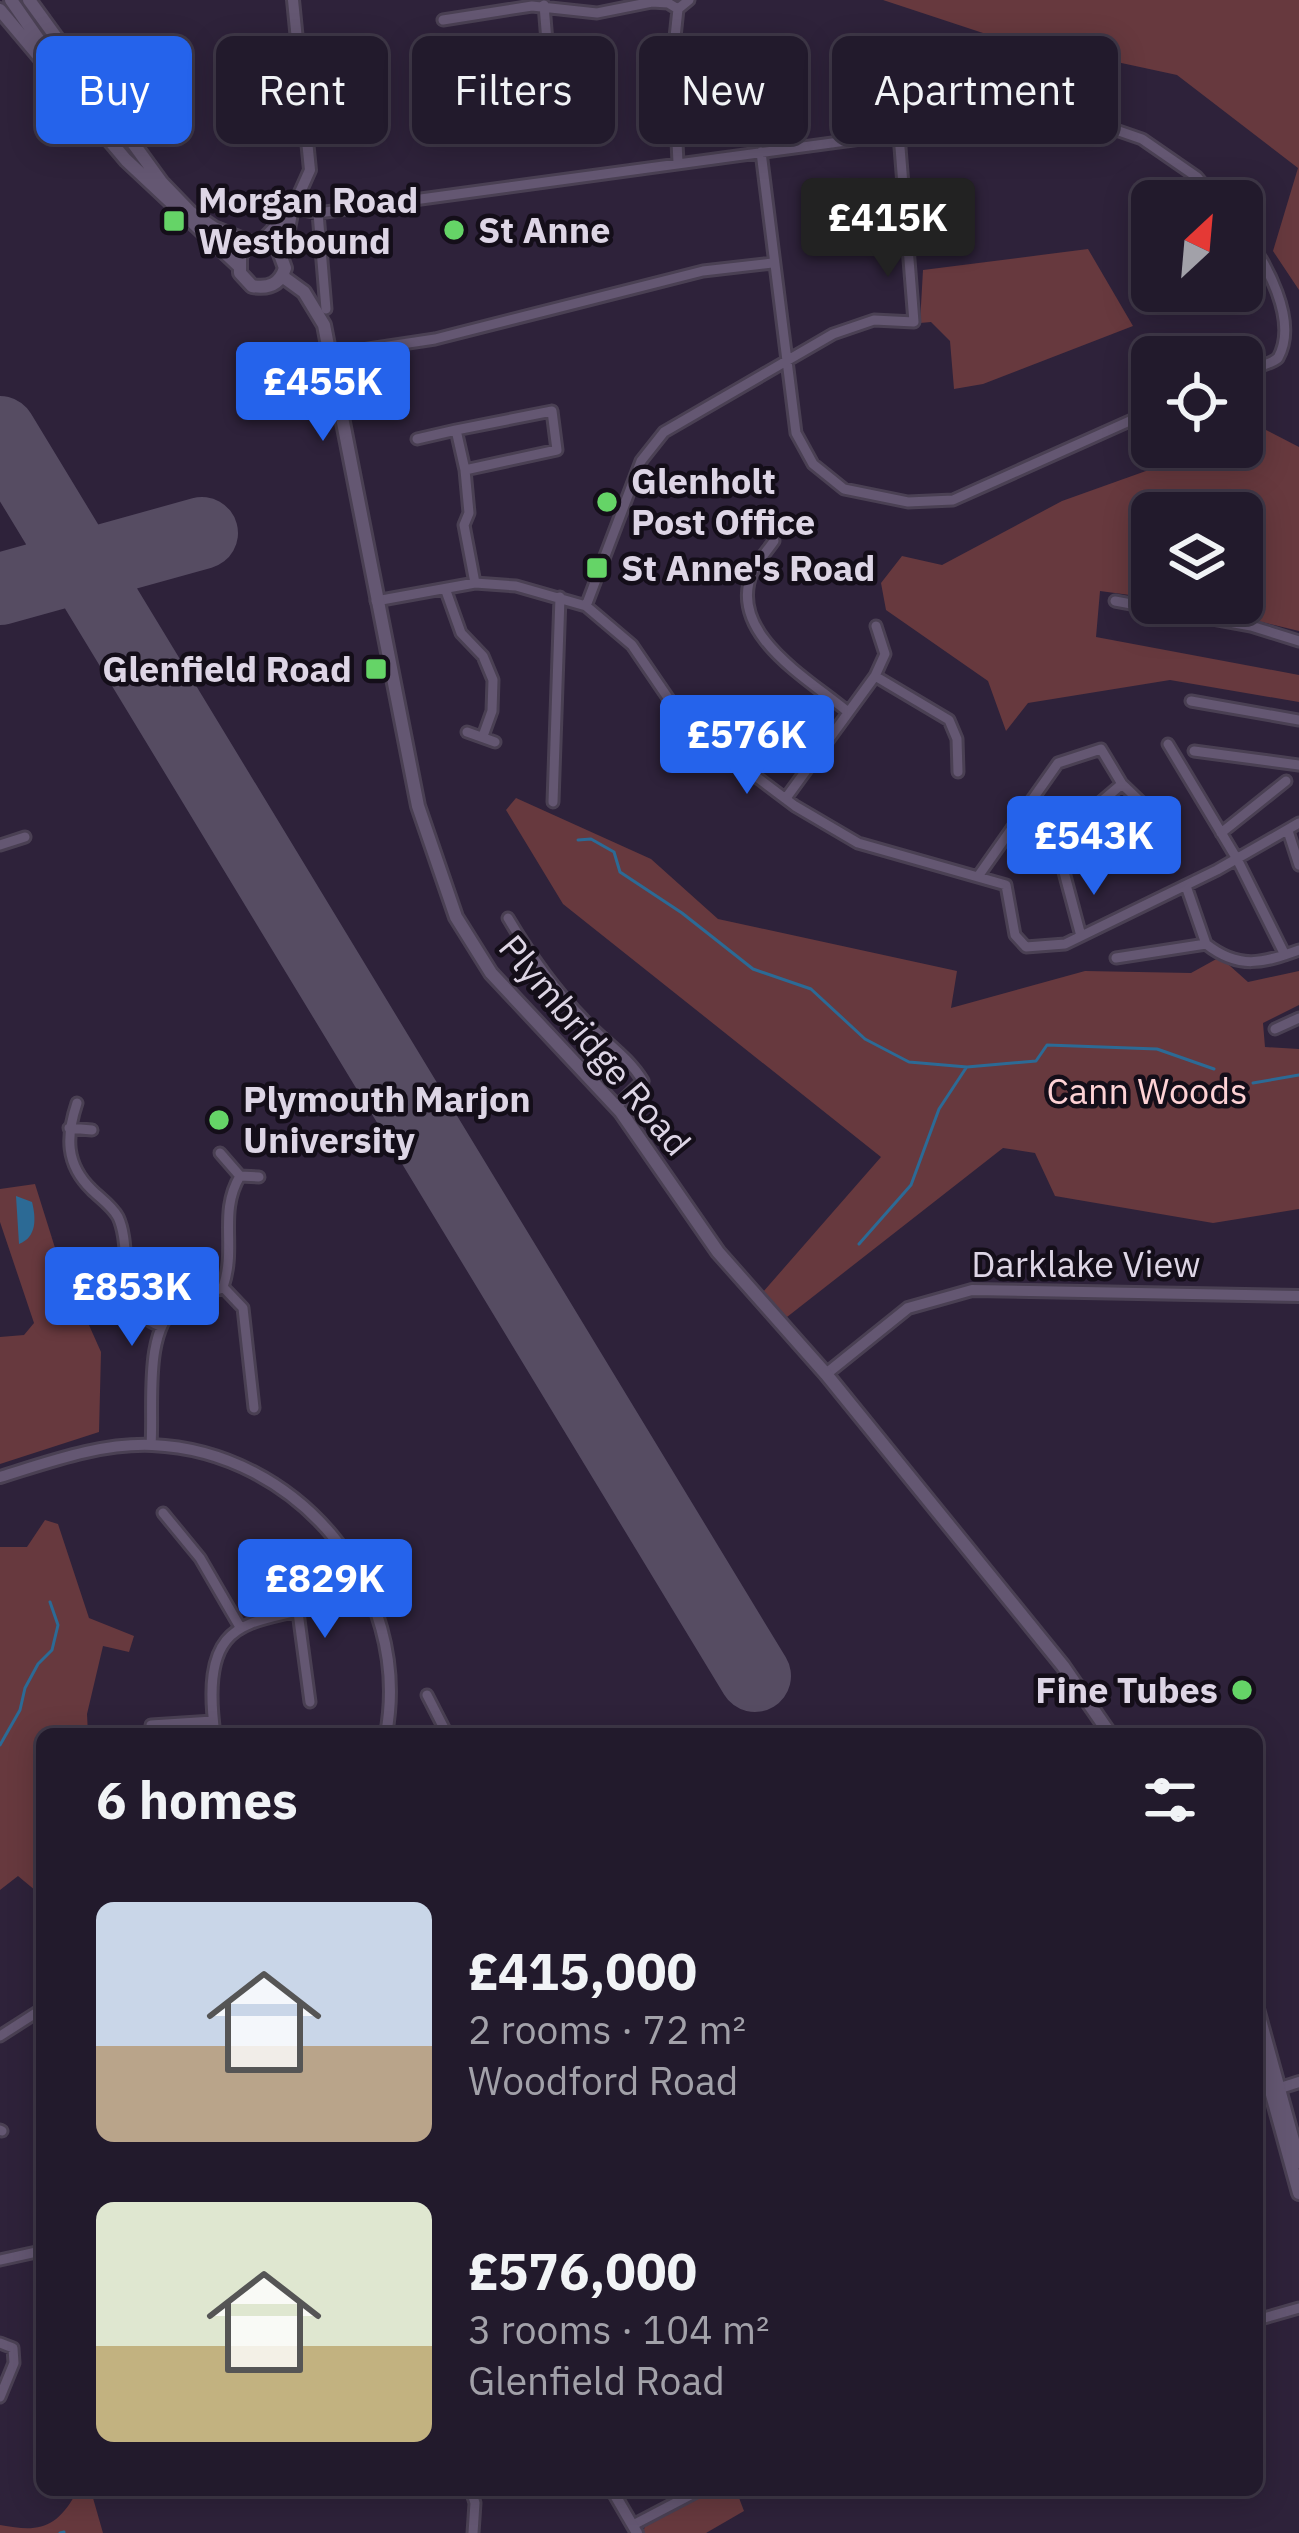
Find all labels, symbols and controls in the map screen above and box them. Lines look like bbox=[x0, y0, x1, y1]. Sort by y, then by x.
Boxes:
chip: Buy bbox=[36, 36, 192, 144]
chip: Rent bbox=[216, 36, 388, 144]
chip: Filters bbox=[412, 36, 615, 144]
chip: New bbox=[639, 36, 808, 144]
chip: Apartment bbox=[832, 36, 1118, 144]
place label: Morgan Road Westbound bbox=[198, 176, 418, 264]
pin: £415K bbox=[804, 178, 972, 280]
north arrow bbox=[1131, 180, 1263, 312]
map controls bbox=[1131, 180, 1263, 624]
text: £415K bbox=[828, 191, 948, 242]
place label: St Anne bbox=[478, 206, 610, 253]
marker: Morgan Road Westbound bbox=[161, 208, 187, 234]
marker: St Anne bbox=[441, 217, 467, 243]
button: locate bbox=[1131, 336, 1263, 468]
pin: £455K bbox=[239, 342, 407, 444]
text: £455K bbox=[263, 355, 383, 406]
place label: Glenholt Post Office bbox=[631, 457, 815, 545]
marker: Glenholt Post Office bbox=[594, 489, 620, 515]
button: layers bbox=[1131, 492, 1263, 624]
place label: St Anne's Road bbox=[621, 544, 875, 591]
marker: St Anne's Road bbox=[584, 555, 610, 581]
place label: Glenfield Road bbox=[102, 645, 352, 692]
marker: Glenfield Road bbox=[363, 656, 389, 682]
pin: £576K bbox=[663, 695, 831, 797]
text: £576K bbox=[687, 708, 807, 759]
pin: £543K bbox=[1010, 796, 1178, 898]
text: £543K bbox=[1034, 809, 1154, 860]
street label: Plymbridge Road bbox=[489, 924, 702, 1165]
park label: Cann Woods bbox=[1046, 1067, 1248, 1114]
place label: Plymouth Marjon University bbox=[243, 1075, 531, 1163]
marker: Plymouth Marjon University bbox=[206, 1107, 232, 1133]
street label: Darklake View bbox=[971, 1240, 1201, 1287]
pin: £853K bbox=[48, 1247, 216, 1349]
text: £853K bbox=[72, 1260, 192, 1311]
pin: £829K bbox=[241, 1539, 409, 1641]
text: £829K bbox=[265, 1552, 385, 1603]
place label: Fine Tubes bbox=[1035, 1666, 1218, 1713]
marker: Fine Tubes bbox=[1229, 1677, 1255, 1703]
text: 6 homes bbox=[96, 1767, 298, 1833]
icon: filters bbox=[1137, 1767, 1203, 1833]
text: £415,000 bbox=[468, 1938, 697, 2004]
icon: home bbox=[192, 1950, 336, 2094]
text: 2 rooms · 72 m² bbox=[468, 2004, 746, 2055]
text: Woodford Road bbox=[468, 2055, 738, 2106]
text: £576,000 bbox=[468, 2238, 697, 2304]
icon: home bbox=[192, 2250, 336, 2394]
text: 3 rooms · 104 m² bbox=[468, 2304, 770, 2355]
text: Glenfield Road bbox=[468, 2355, 725, 2406]

